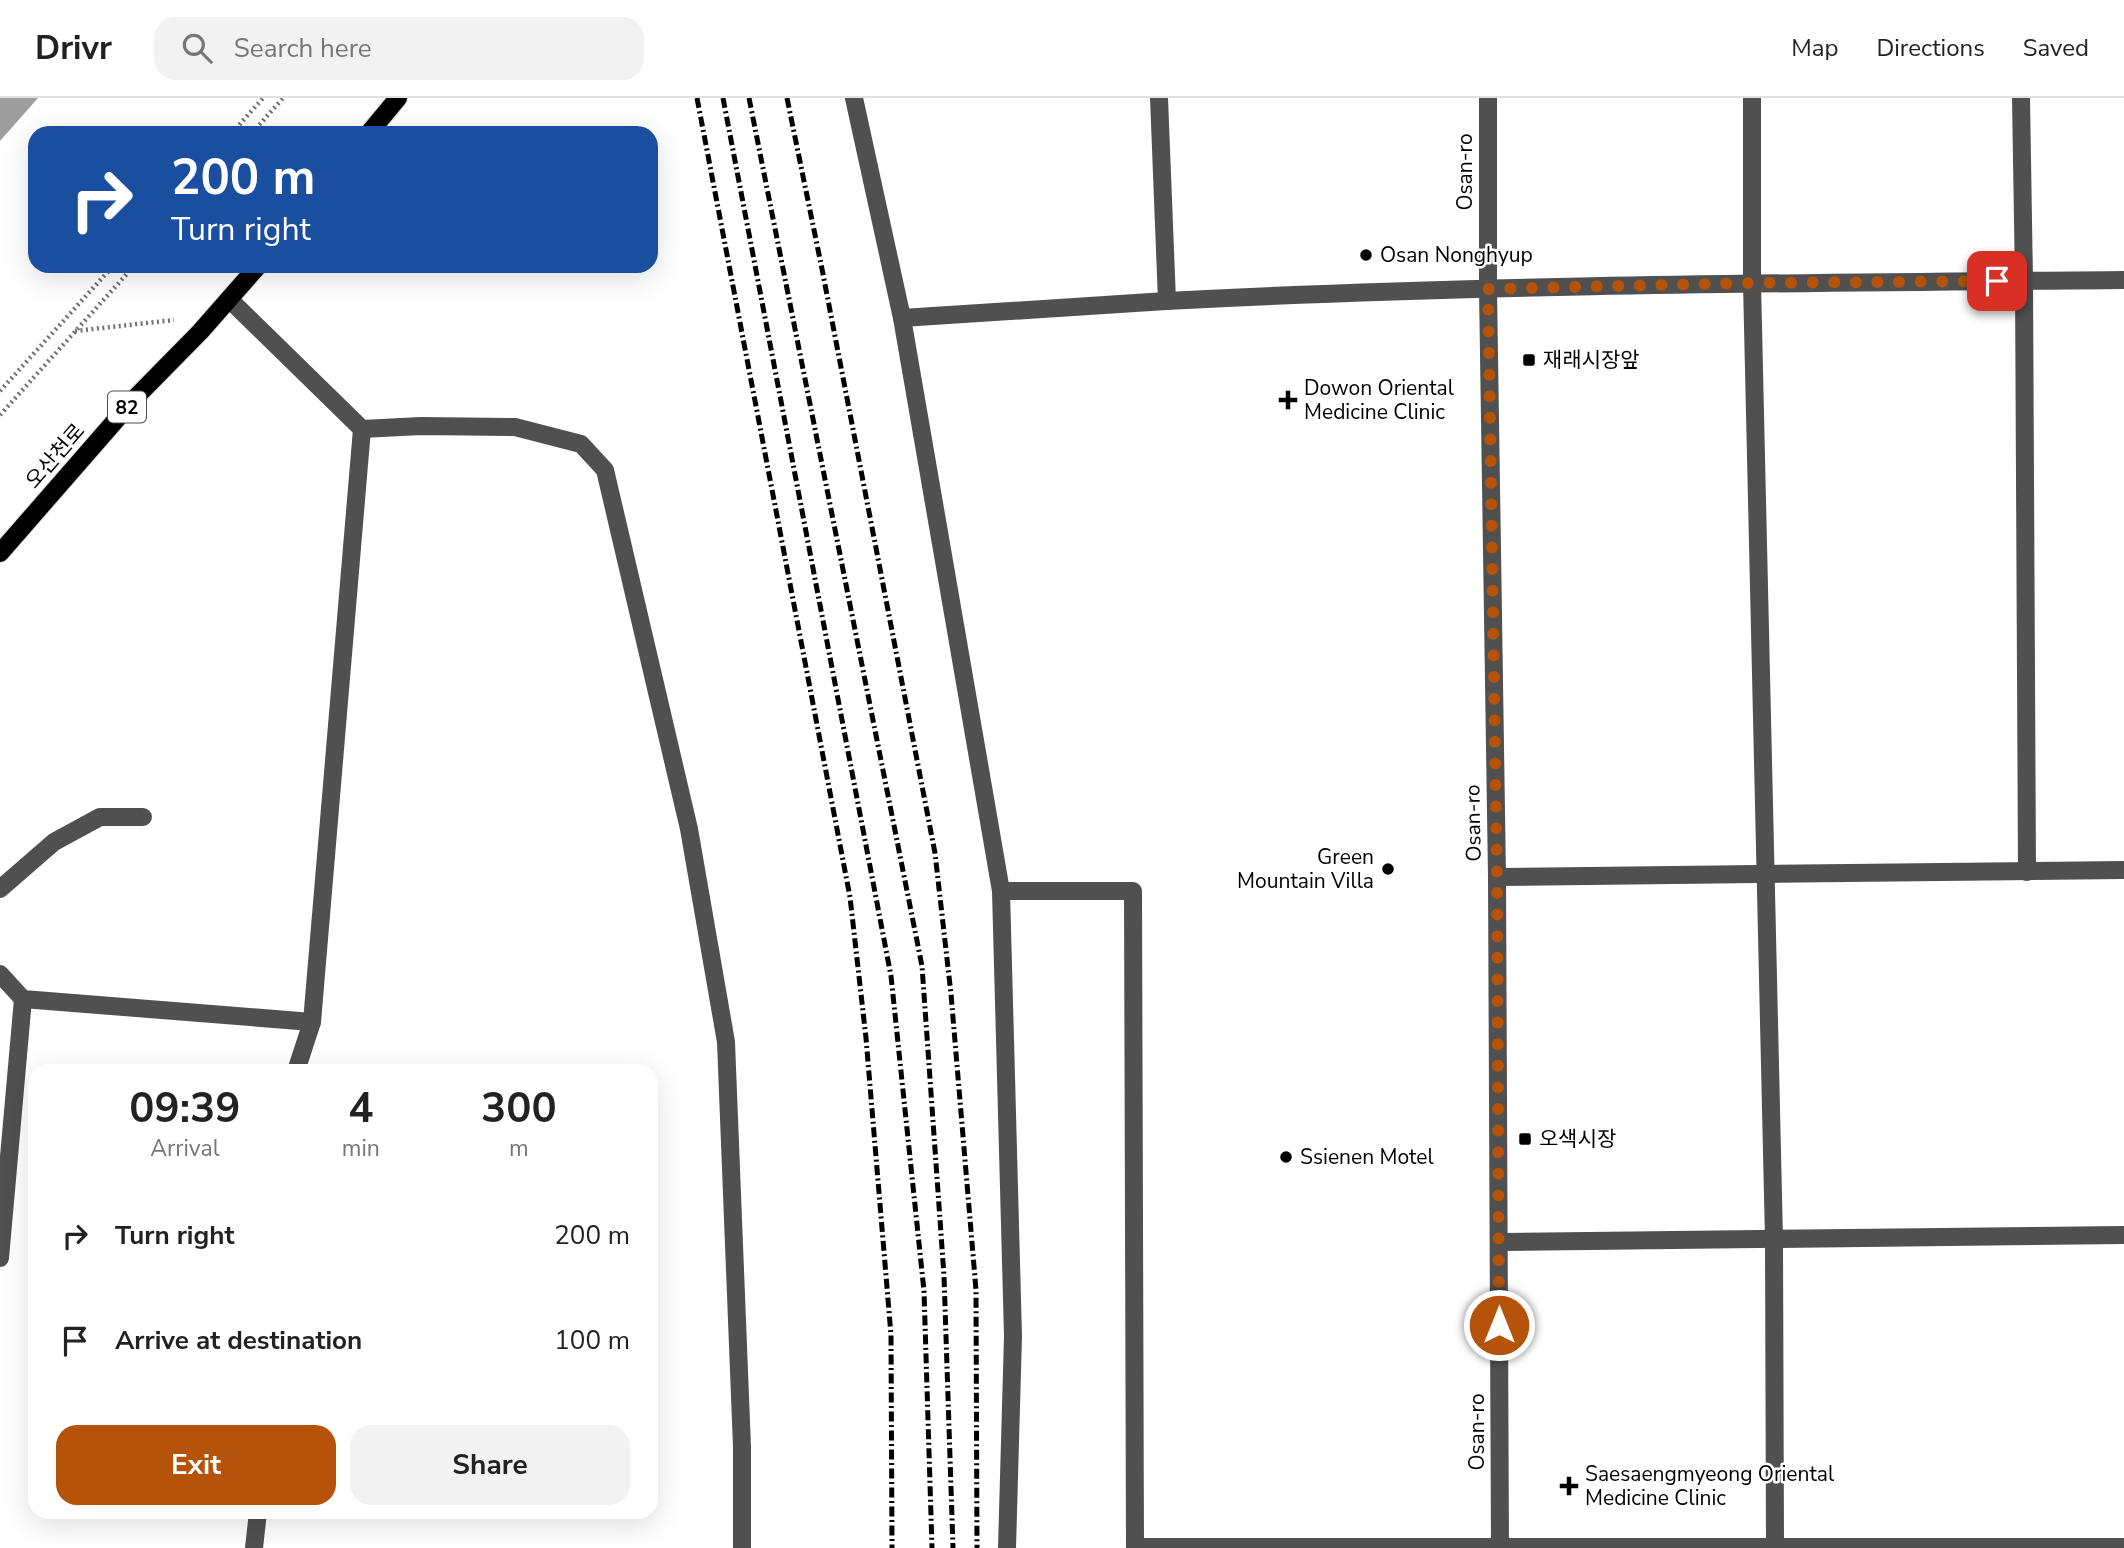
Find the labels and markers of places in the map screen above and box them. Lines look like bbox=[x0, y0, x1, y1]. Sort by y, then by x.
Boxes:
place label: Osan Nonghyup bbox=[1380, 241, 1533, 269]
marker: Osan Nonghyup bbox=[1358, 247, 1374, 263]
pin bbox=[1967, 251, 2027, 311]
place label: 재래시장앞 bbox=[1543, 346, 1640, 374]
marker: 재래시장앞 bbox=[1521, 352, 1537, 368]
place label: Dowon Oriental Medicine Clinic bbox=[1304, 374, 1455, 426]
marker: Dowon Oriental Medicine Clinic bbox=[1278, 390, 1298, 410]
place label: Green Mountain Villa bbox=[1237, 843, 1374, 895]
marker: Green Mountain Villa bbox=[1380, 861, 1396, 877]
place label: 오색시장 bbox=[1539, 1125, 1616, 1153]
marker: 오색시장 bbox=[1517, 1131, 1533, 1147]
place label: Ssienen Motel bbox=[1300, 1143, 1434, 1171]
marker: Ssienen Motel bbox=[1278, 1149, 1294, 1165]
place label: Saesaengmyeong Oriental Medicine Clinic bbox=[1585, 1460, 1835, 1512]
marker: Saesaengmyeong Oriental Medicine Clinic bbox=[1559, 1476, 1579, 1496]

